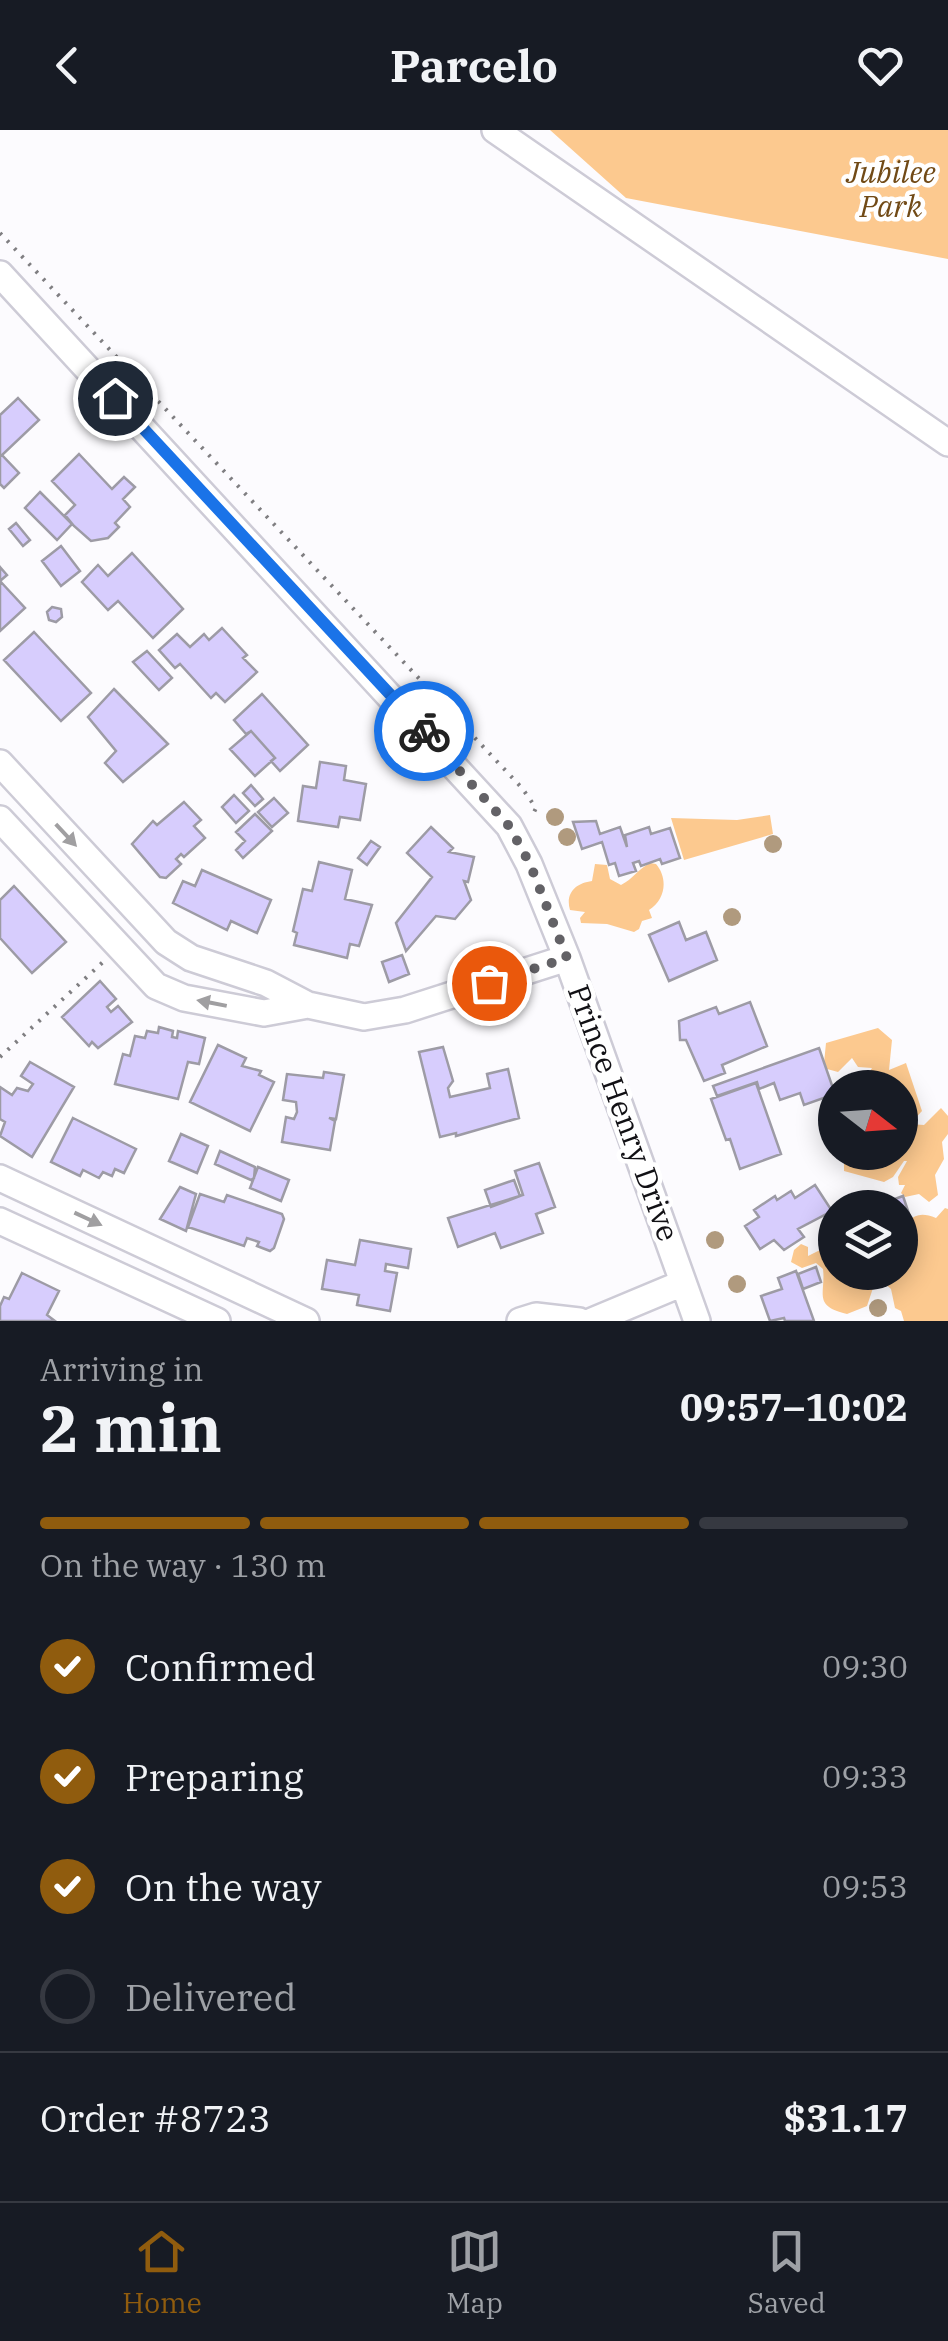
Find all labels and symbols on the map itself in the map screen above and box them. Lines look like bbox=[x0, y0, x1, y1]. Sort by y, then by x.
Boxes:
park label: Jubilee Park bbox=[845, 152, 936, 225]
pin bbox=[73, 356, 158, 441]
courier bbox=[374, 681, 474, 781]
one-way arrow bbox=[54, 822, 77, 846]
pin bbox=[447, 941, 532, 1026]
street label: Prince Henry Drive bbox=[560, 979, 689, 1246]
one-way arrow bbox=[196, 995, 227, 1011]
north arrow bbox=[818, 1070, 918, 1170]
one-way arrow bbox=[74, 1211, 103, 1228]

